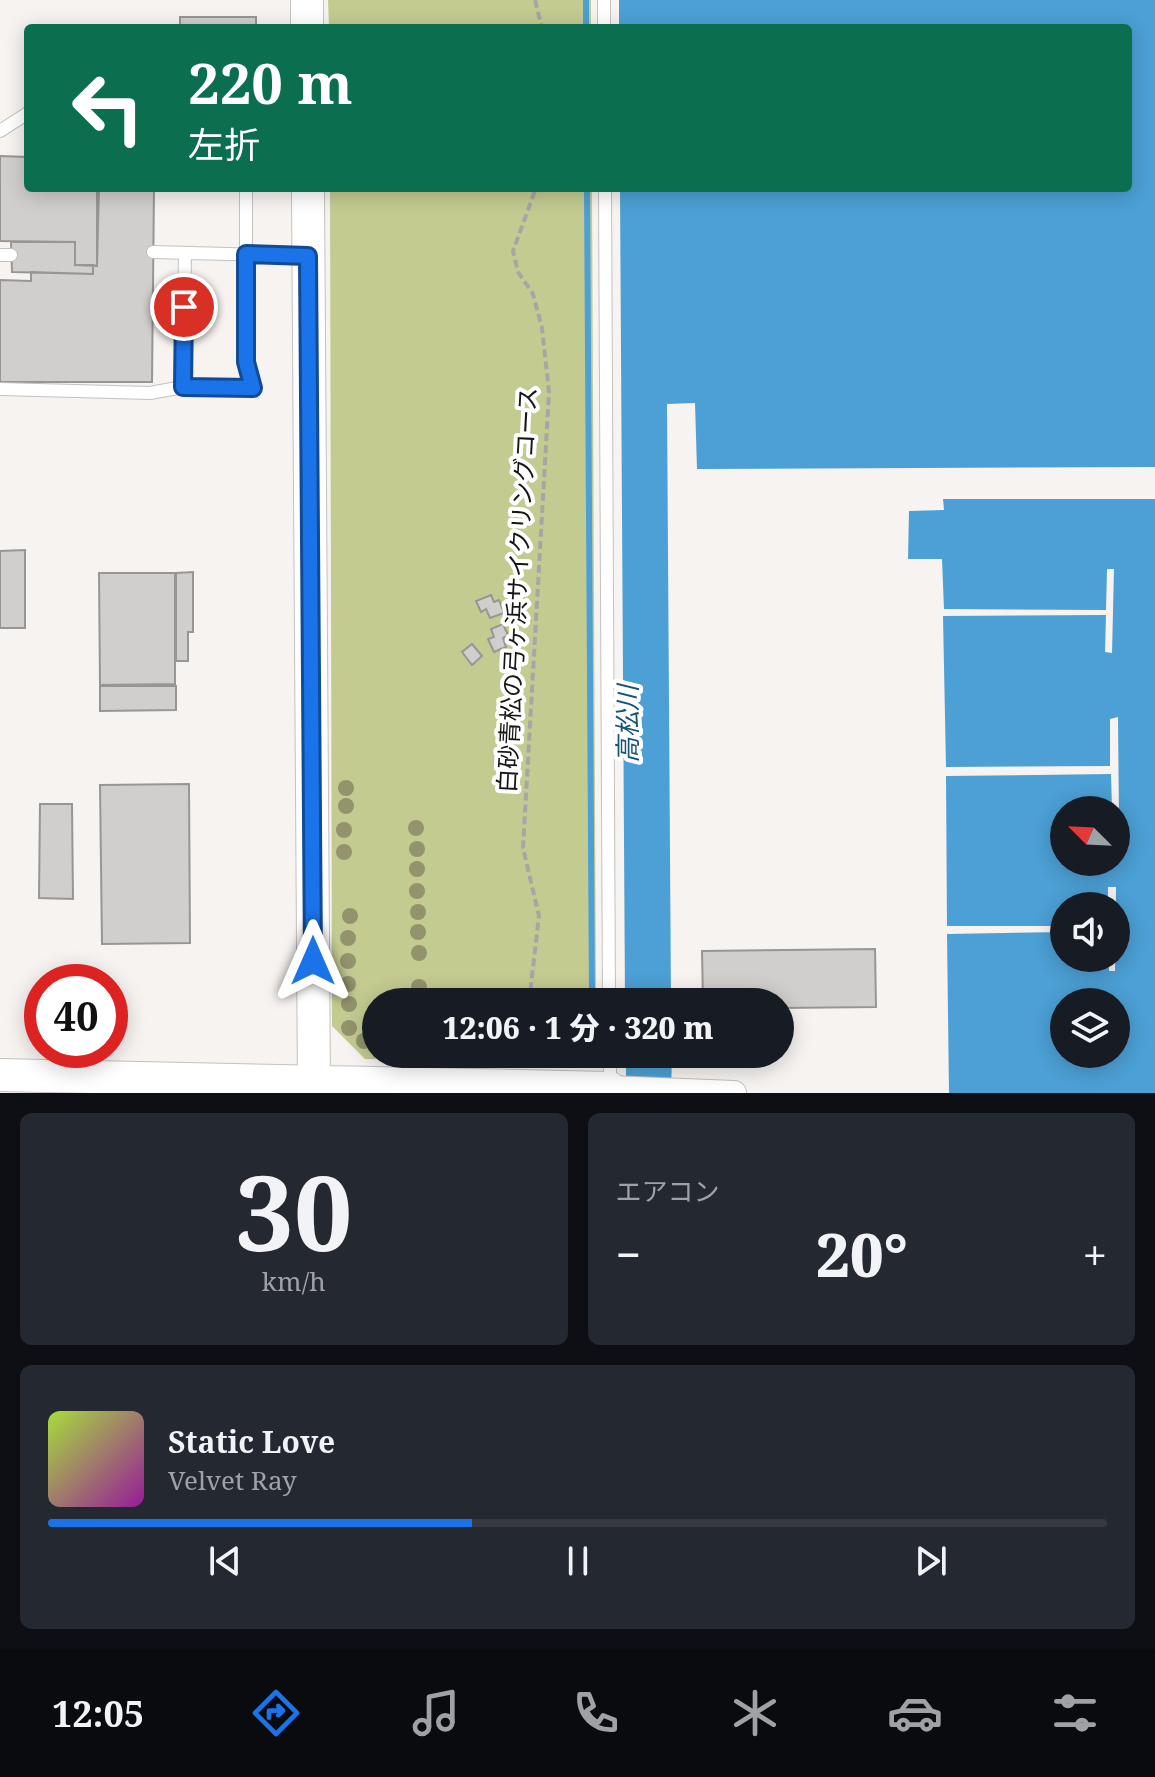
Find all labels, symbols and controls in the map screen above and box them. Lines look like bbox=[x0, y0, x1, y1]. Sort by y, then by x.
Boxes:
text: 220 m bbox=[188, 44, 353, 120]
icon: left bbox=[56, 56, 160, 160]
text: 左折 bbox=[188, 120, 260, 169]
pin bbox=[150, 273, 218, 341]
icon: arrive bbox=[162, 285, 206, 329]
street label: 白砂青松の弓ヶ浜サイクリングコース bbox=[489, 386, 544, 794]
water label: 高松川 bbox=[609, 682, 645, 763]
north arrow bbox=[1050, 796, 1130, 876]
map controls bbox=[1050, 796, 1130, 1068]
button: sound bbox=[1050, 892, 1130, 972]
position arrow bbox=[271, 919, 355, 1003]
speed limit sign: 40 bbox=[24, 964, 128, 1068]
button: layers bbox=[1050, 988, 1130, 1068]
text: 12:06 · 1 分 · 320 m bbox=[442, 1007, 714, 1048]
text: 30 bbox=[235, 1140, 353, 1281]
text: エアコン bbox=[616, 1173, 720, 1209]
text: 20° bbox=[816, 1213, 908, 1295]
text: − bbox=[616, 1224, 641, 1284]
text: + bbox=[1082, 1224, 1107, 1284]
text: km/h bbox=[262, 1263, 326, 1299]
text: Static Love bbox=[168, 1421, 335, 1462]
text: Velvet Ray bbox=[168, 1462, 297, 1498]
icon: previous bbox=[203, 1539, 247, 1583]
icon: pause bbox=[556, 1539, 600, 1583]
icon: next bbox=[909, 1539, 953, 1583]
icon: directions bbox=[248, 1685, 304, 1741]
icon: music bbox=[408, 1685, 464, 1741]
icon: phone bbox=[568, 1685, 624, 1741]
icon: climate bbox=[727, 1685, 783, 1741]
icon: car bbox=[887, 1685, 943, 1741]
icon: filters bbox=[1047, 1685, 1103, 1741]
text: 12:05 bbox=[52, 1689, 144, 1738]

